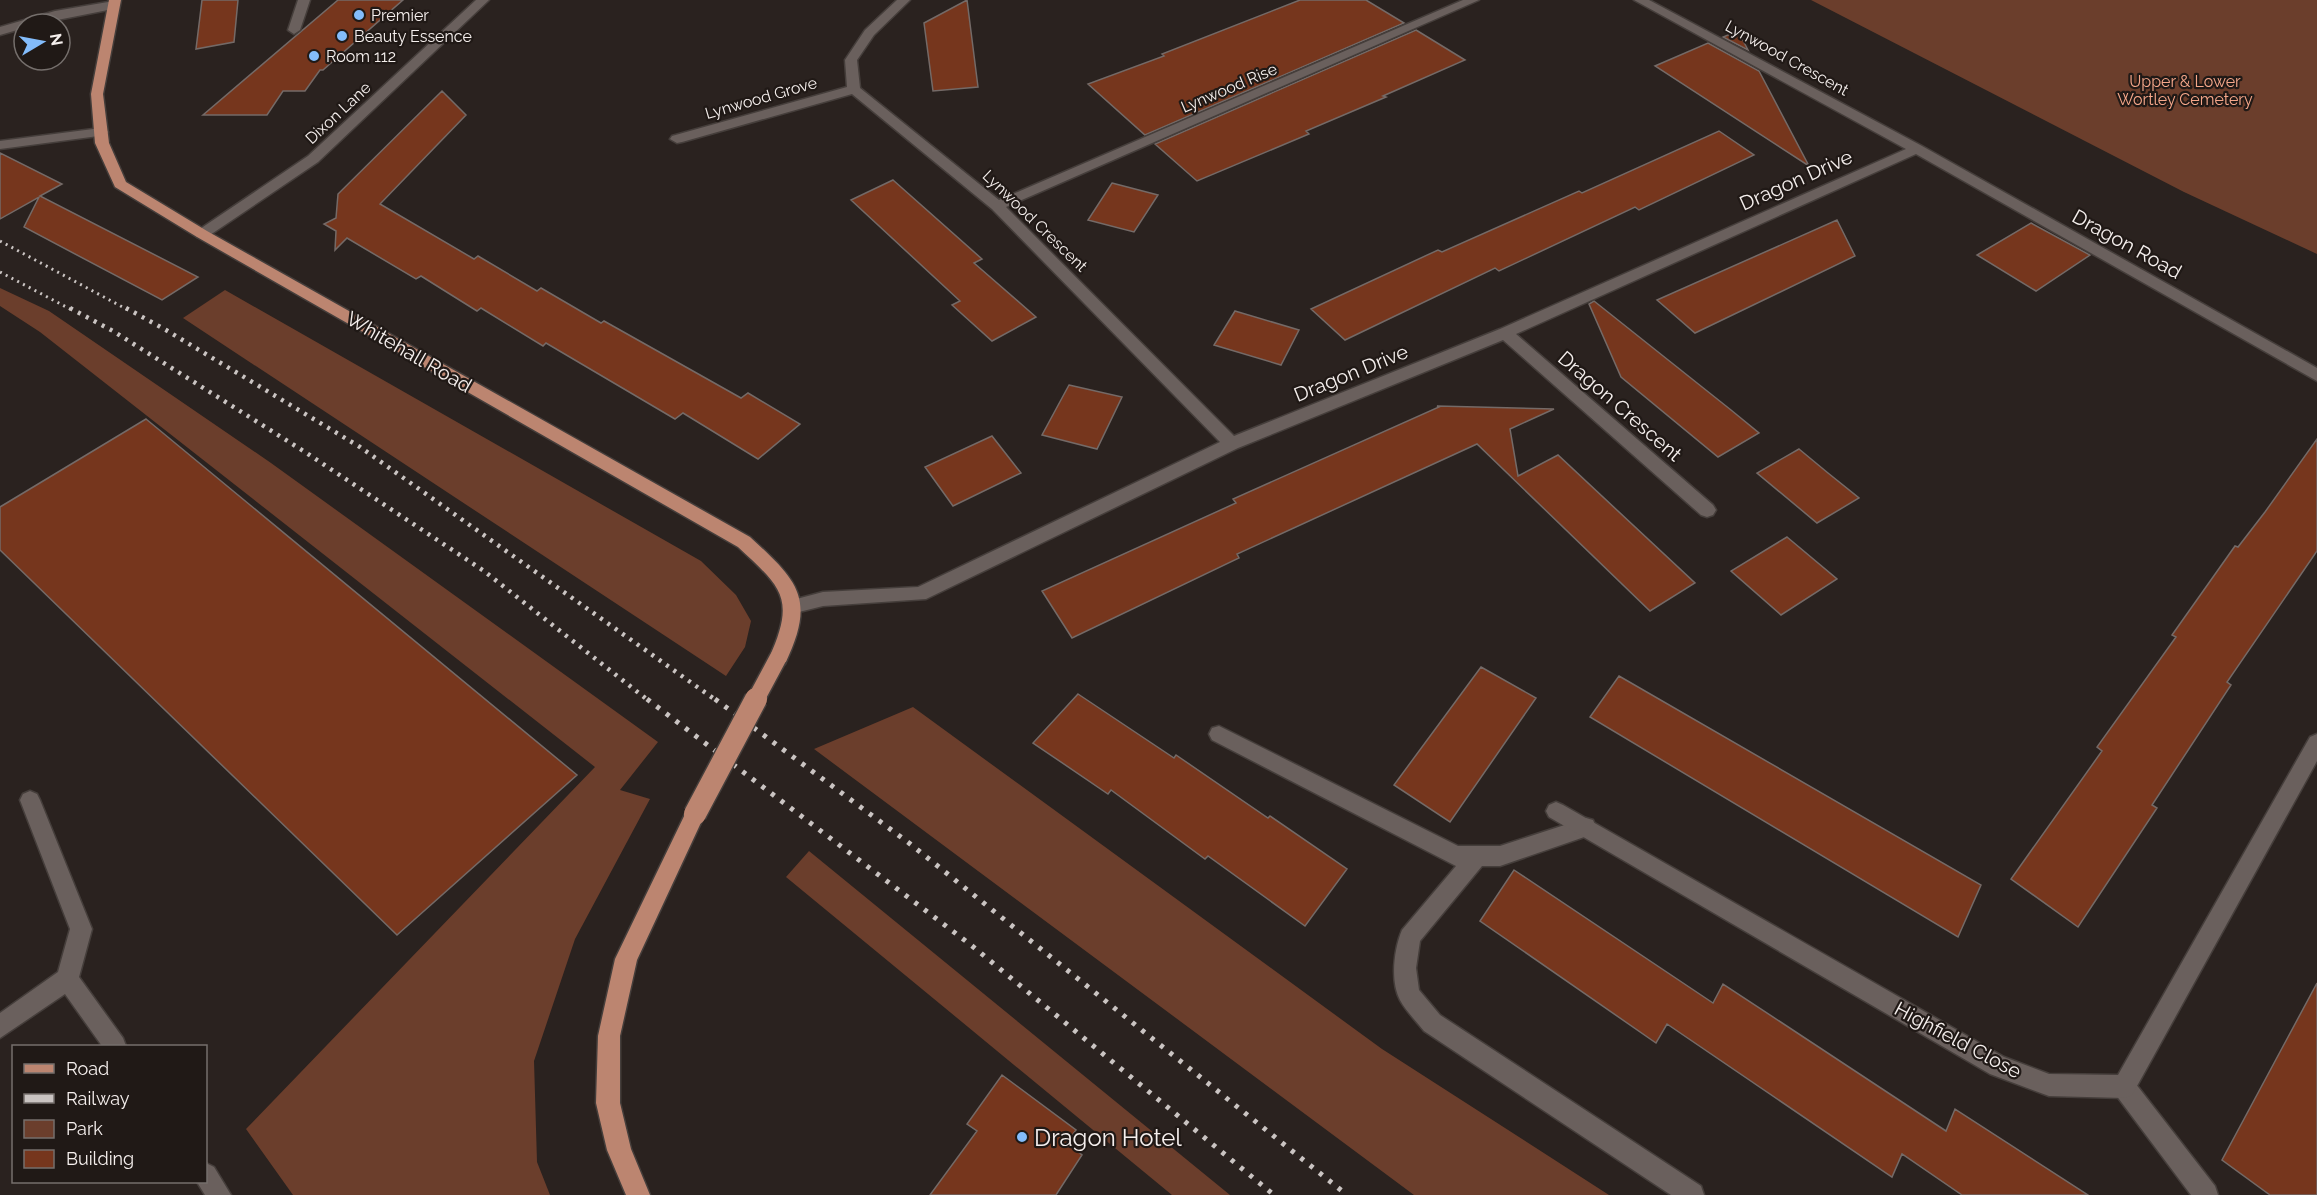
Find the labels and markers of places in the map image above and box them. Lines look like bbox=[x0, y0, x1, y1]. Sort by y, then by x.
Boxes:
place label: Premier bbox=[371, 6, 429, 25]
marker: Premier bbox=[352, 8, 366, 22]
place label: Beauty Essence bbox=[354, 27, 472, 46]
marker: Beauty Essence bbox=[335, 29, 349, 43]
place label: Room 112 bbox=[326, 47, 396, 66]
marker: Room 112 bbox=[307, 49, 321, 63]
place label: Dragon Hotel bbox=[1034, 1123, 1182, 1152]
marker: Dragon Hotel bbox=[1015, 1130, 1029, 1144]

